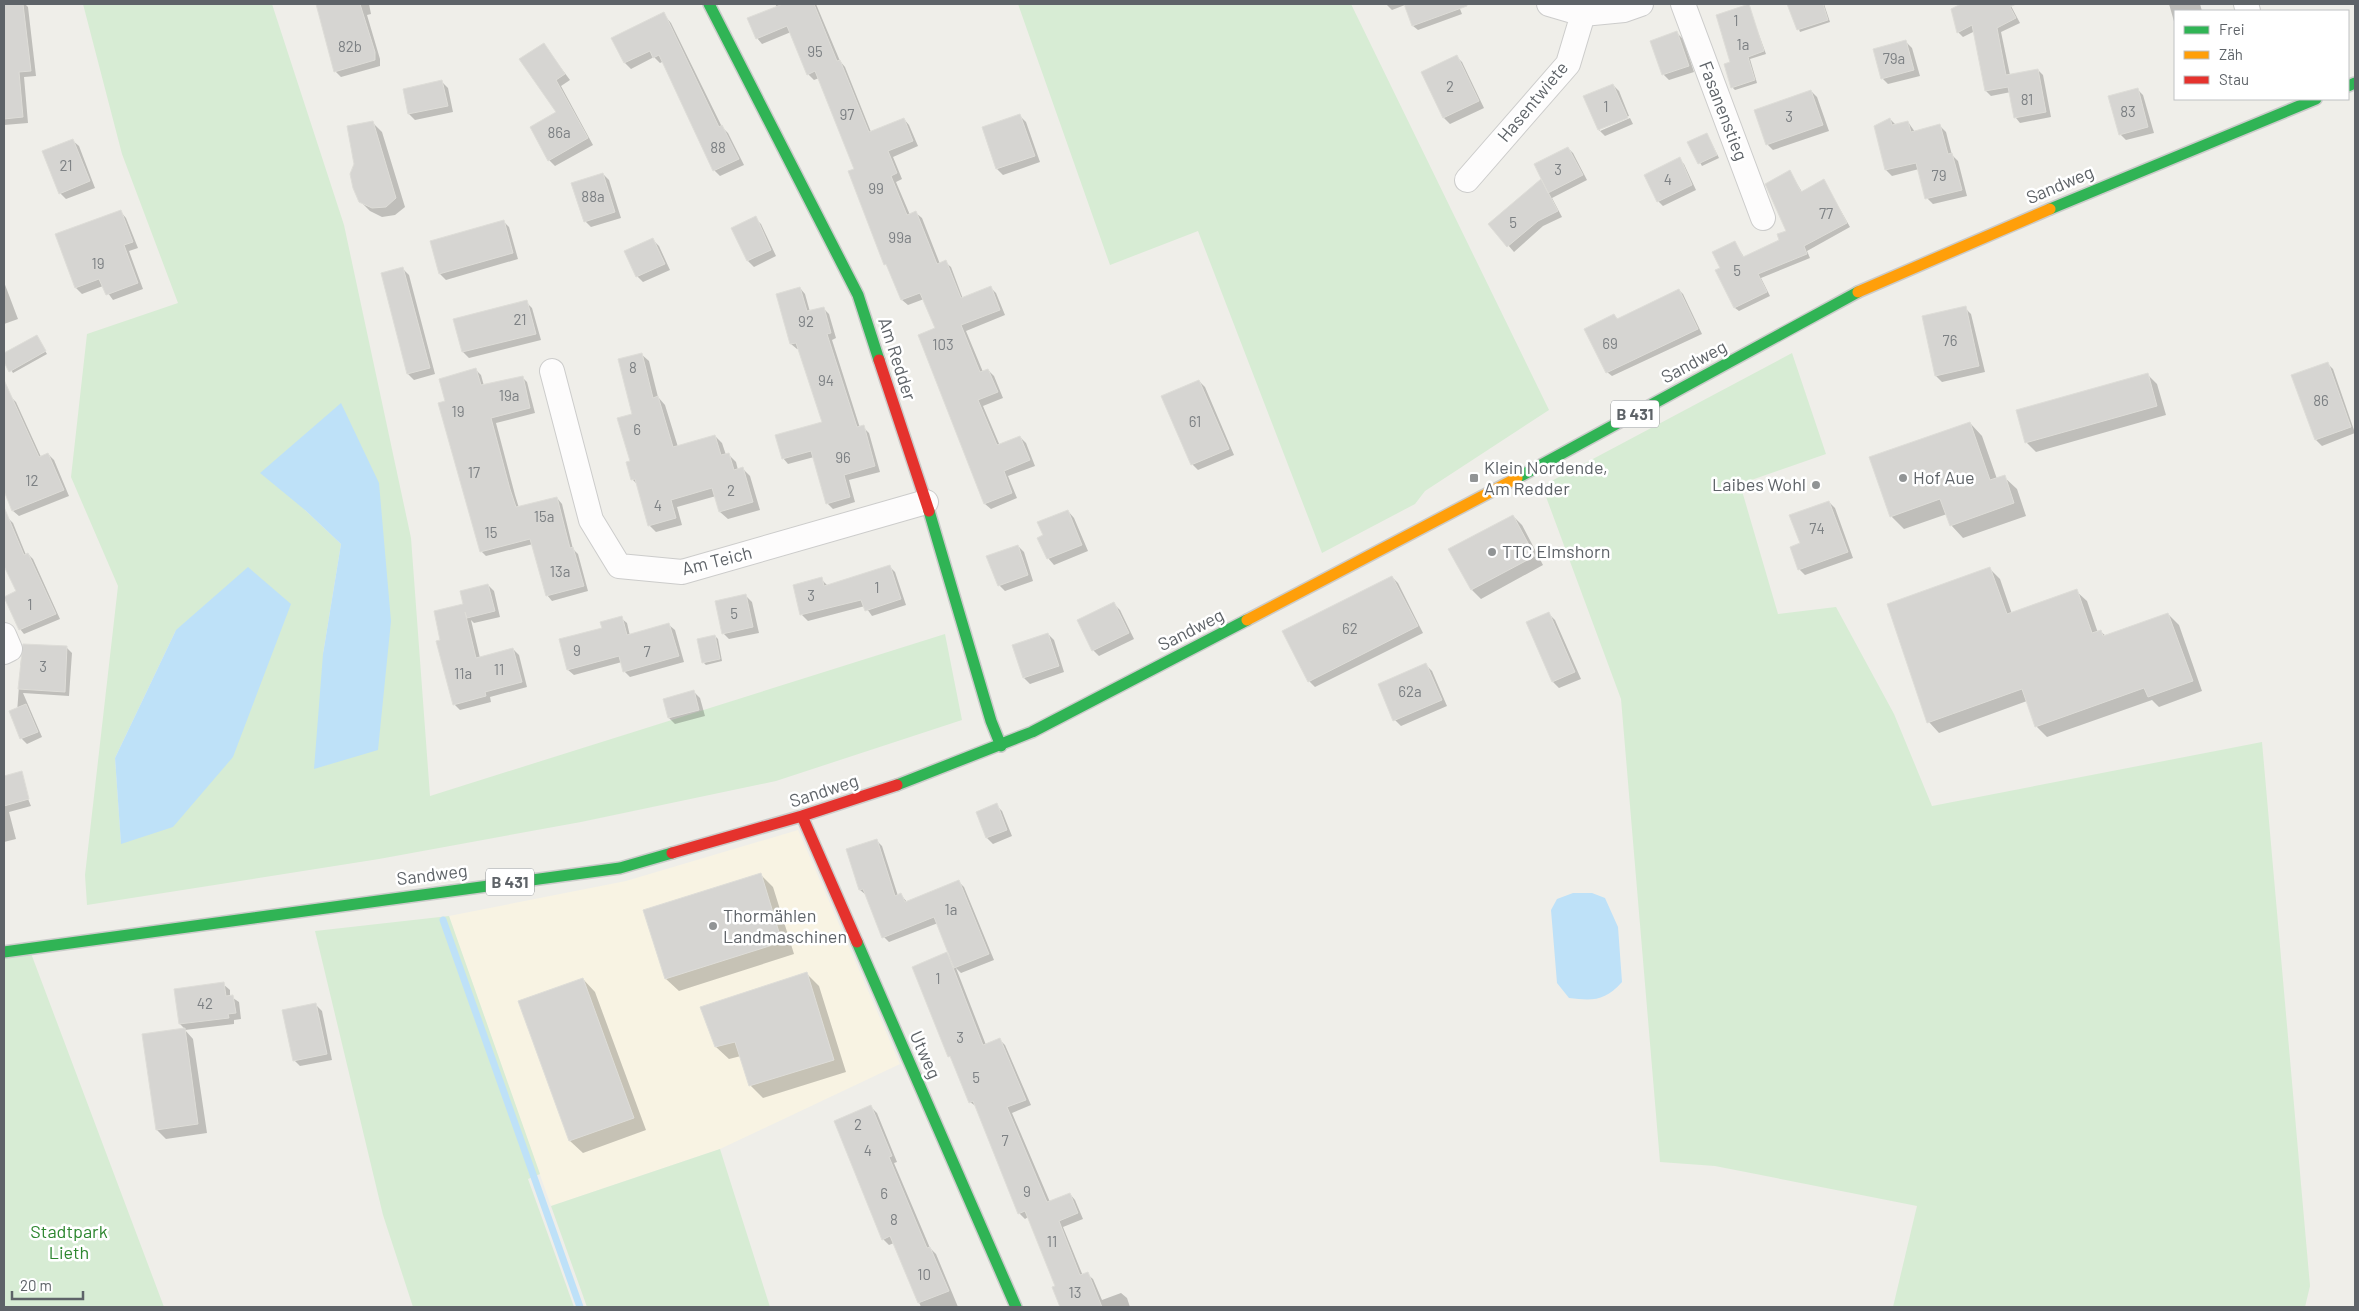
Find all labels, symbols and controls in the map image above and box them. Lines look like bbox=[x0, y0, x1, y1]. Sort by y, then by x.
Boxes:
legend bbox=[2174, 10, 2349, 100]
house number: 1 bbox=[1733, 11, 1739, 29]
text: Frei bbox=[2219, 20, 2245, 38]
house number: 1a bbox=[1737, 35, 1749, 53]
house number: 82b bbox=[338, 37, 362, 55]
house number: 95 bbox=[807, 42, 823, 60]
text: Zäh bbox=[2219, 45, 2243, 63]
house number: 79a bbox=[1883, 49, 1905, 67]
street label: Hasentwiete bbox=[1492, 57, 1572, 146]
street label: Fasanenstieg bbox=[1695, 58, 1753, 163]
text: Stau bbox=[2219, 70, 2249, 88]
house number: 2 bbox=[1446, 77, 1454, 95]
house number: 81 bbox=[2021, 90, 2033, 108]
house number: 1 bbox=[1603, 97, 1609, 115]
house number: 83 bbox=[2120, 102, 2136, 120]
house number: 97 bbox=[840, 105, 854, 123]
house number: 3 bbox=[1785, 107, 1793, 125]
house number: 86a bbox=[547, 123, 571, 141]
house number: 88 bbox=[710, 138, 726, 156]
house number: 21 bbox=[59, 156, 73, 174]
house number: 3 bbox=[1554, 160, 1562, 178]
street label: Sandweg bbox=[2023, 160, 2097, 208]
house number: 79 bbox=[1932, 166, 1946, 184]
house number: 4 bbox=[1664, 170, 1672, 188]
house number: 99 bbox=[868, 179, 884, 197]
house number: 88a bbox=[581, 187, 605, 205]
house number: 77 bbox=[1819, 204, 1833, 222]
house number: 5 bbox=[1509, 213, 1517, 231]
house number: 99a bbox=[888, 228, 912, 246]
house number: 19 bbox=[91, 254, 105, 272]
house number: 5 bbox=[1733, 261, 1741, 279]
house number: 21 bbox=[513, 310, 527, 328]
house number: 92 bbox=[798, 312, 814, 330]
street label: Am Redder bbox=[874, 315, 922, 403]
house number: 76 bbox=[1943, 331, 1957, 349]
house number: 69 bbox=[1602, 334, 1618, 352]
house number: 103 bbox=[932, 335, 954, 353]
street label: Sandweg bbox=[1657, 335, 1730, 387]
house number: 8 bbox=[629, 358, 637, 376]
house number: 94 bbox=[818, 371, 834, 389]
house number: 19a bbox=[499, 386, 519, 404]
house number: 86 bbox=[2313, 391, 2329, 409]
road number: B 431 bbox=[1611, 400, 1659, 428]
house number: 19 bbox=[451, 402, 465, 420]
house number: 61 bbox=[1189, 412, 1201, 430]
house number: 6 bbox=[633, 420, 641, 438]
house number: 96 bbox=[835, 448, 851, 466]
place label: Klein Nordende, Am Redder bbox=[1484, 456, 1608, 499]
house number: 17 bbox=[468, 463, 480, 481]
place label: Hof Aue bbox=[1913, 466, 1975, 488]
house number: 12 bbox=[25, 471, 39, 489]
marker: Klein Nordende, Am Redder bbox=[1468, 472, 1480, 484]
marker: Hof Aue bbox=[1897, 472, 1909, 484]
place label: Laibes Wohl bbox=[1712, 473, 1806, 495]
marker: Laibes Wohl bbox=[1810, 479, 1822, 491]
house number: 2 bbox=[727, 481, 735, 499]
house number: 4 bbox=[654, 496, 662, 514]
house number: 15a bbox=[534, 507, 554, 525]
house number: 74 bbox=[1809, 519, 1825, 537]
house number: 15 bbox=[485, 523, 497, 541]
place label: TTC Elmshorn bbox=[1502, 540, 1610, 562]
street label: Am Teich bbox=[679, 541, 754, 579]
marker: TTC Elmshorn bbox=[1486, 546, 1498, 558]
house number: 13a bbox=[550, 562, 570, 580]
house number: 1 bbox=[874, 578, 880, 596]
house number: 3 bbox=[807, 586, 815, 604]
house number: 1 bbox=[27, 595, 33, 613]
street label: Sandweg bbox=[1154, 603, 1227, 655]
house number: 5 bbox=[730, 604, 738, 622]
house number: 62 bbox=[1342, 619, 1358, 637]
house number: 9 bbox=[573, 641, 581, 659]
house number: 7 bbox=[643, 642, 651, 660]
house number: 3 bbox=[39, 657, 47, 675]
house number: 11 bbox=[494, 660, 504, 678]
house number: 11a bbox=[454, 664, 472, 682]
house number: 62a bbox=[1398, 682, 1422, 700]
street label: Sandweg bbox=[787, 769, 861, 811]
street label: Sandweg bbox=[395, 859, 468, 889]
road number: B 431 bbox=[486, 869, 534, 896]
house number: 1a bbox=[945, 900, 957, 918]
place label: Thormählen Landmaschinen bbox=[723, 904, 847, 947]
marker: Thormählen Landmaschinen bbox=[707, 920, 719, 932]
house number: 1 bbox=[935, 969, 941, 987]
house number: 42 bbox=[197, 994, 213, 1012]
street label: Utweg bbox=[906, 1027, 946, 1082]
house number: 3 bbox=[956, 1028, 964, 1046]
house number: 5 bbox=[972, 1068, 980, 1086]
house number: 2 bbox=[854, 1115, 862, 1133]
house number: 7 bbox=[1001, 1131, 1009, 1149]
house number: 4 bbox=[864, 1141, 872, 1159]
house number: 9 bbox=[1023, 1182, 1031, 1200]
house number: 6 bbox=[880, 1184, 888, 1202]
house number: 8 bbox=[890, 1210, 898, 1228]
park label: Stadtpark Lieth bbox=[30, 1220, 108, 1263]
house number: 11 bbox=[1047, 1232, 1057, 1250]
house number: 10 bbox=[917, 1265, 931, 1283]
scale bar bbox=[12, 1268, 84, 1300]
text: 20 m bbox=[20, 1276, 52, 1294]
house number: 13 bbox=[1069, 1283, 1081, 1301]

